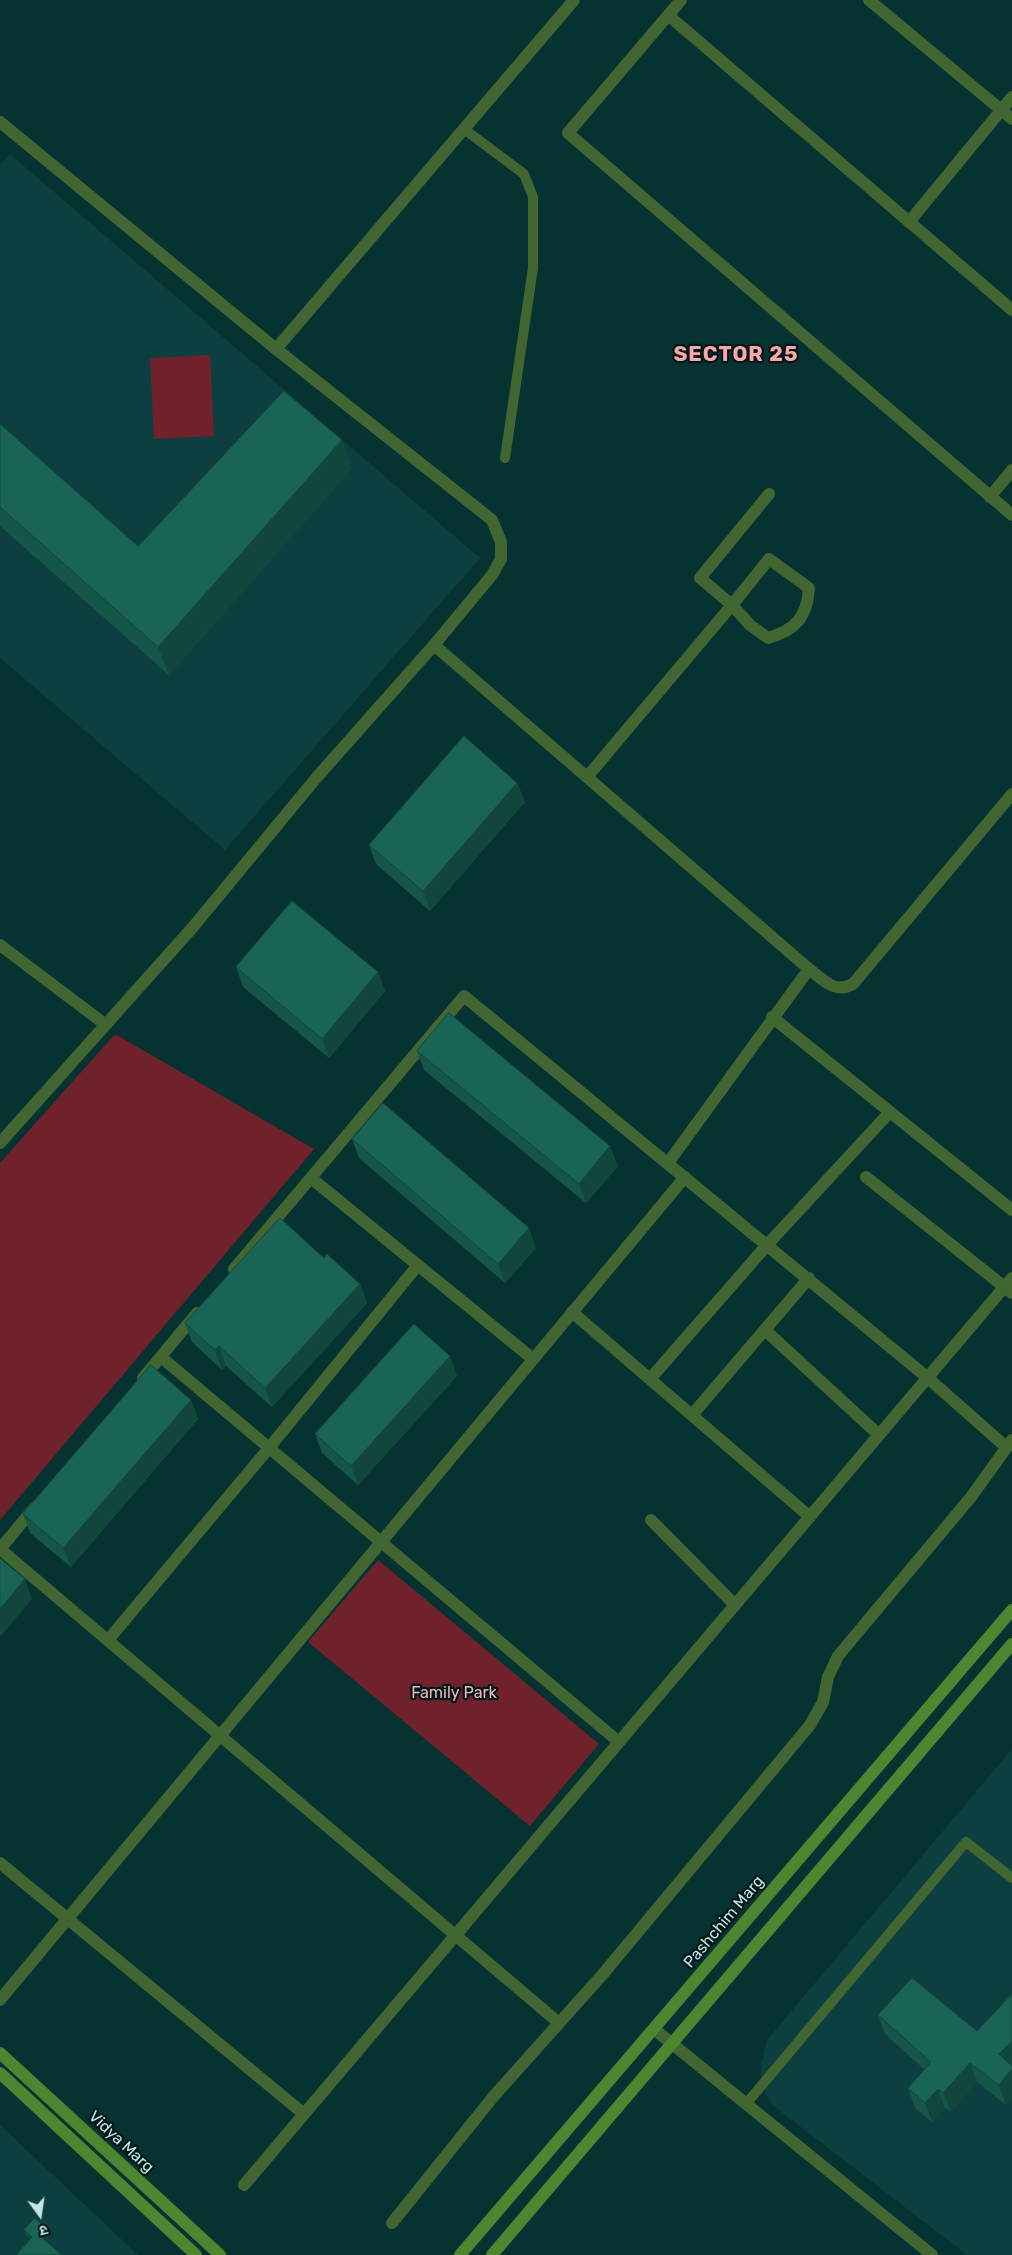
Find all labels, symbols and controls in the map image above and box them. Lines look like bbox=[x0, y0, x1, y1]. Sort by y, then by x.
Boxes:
district label: SECTOR 25 bbox=[672, 342, 800, 368]
park label: Family Park bbox=[411, 1683, 497, 1703]
street label: Pashchim Marg bbox=[680, 1872, 768, 1972]
street label: Vidya Marg bbox=[84, 2107, 158, 2177]
north arrow bbox=[15, 2190, 65, 2240]
text: उ bbox=[38, 2221, 50, 2239]

